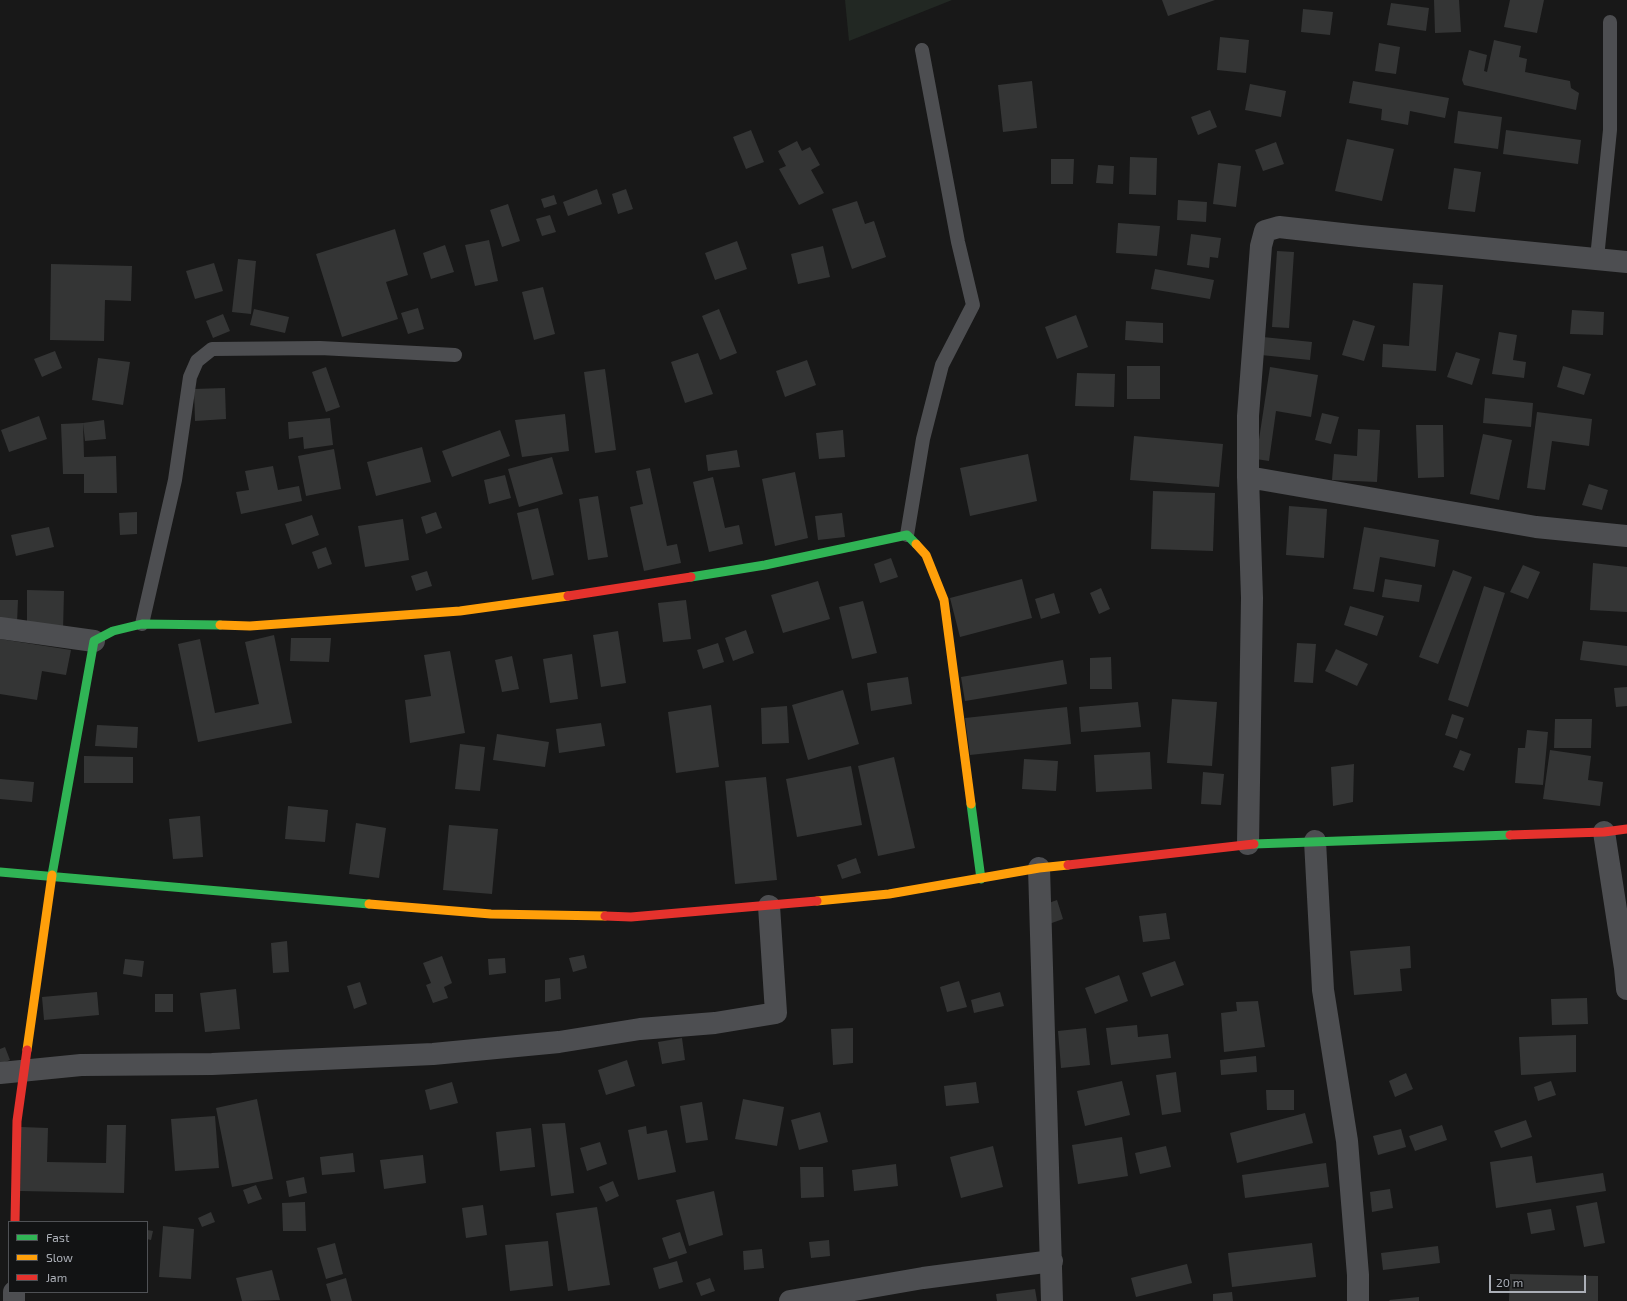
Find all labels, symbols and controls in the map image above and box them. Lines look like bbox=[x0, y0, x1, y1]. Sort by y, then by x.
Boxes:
legend bbox=[8, 1221, 148, 1293]
text: Fast bbox=[46, 1230, 69, 1244]
text: Slow bbox=[46, 1250, 73, 1264]
scale bar bbox=[1491, 1267, 1588, 1293]
text: Jam bbox=[46, 1270, 67, 1284]
text: 20 m bbox=[1496, 1275, 1523, 1289]

